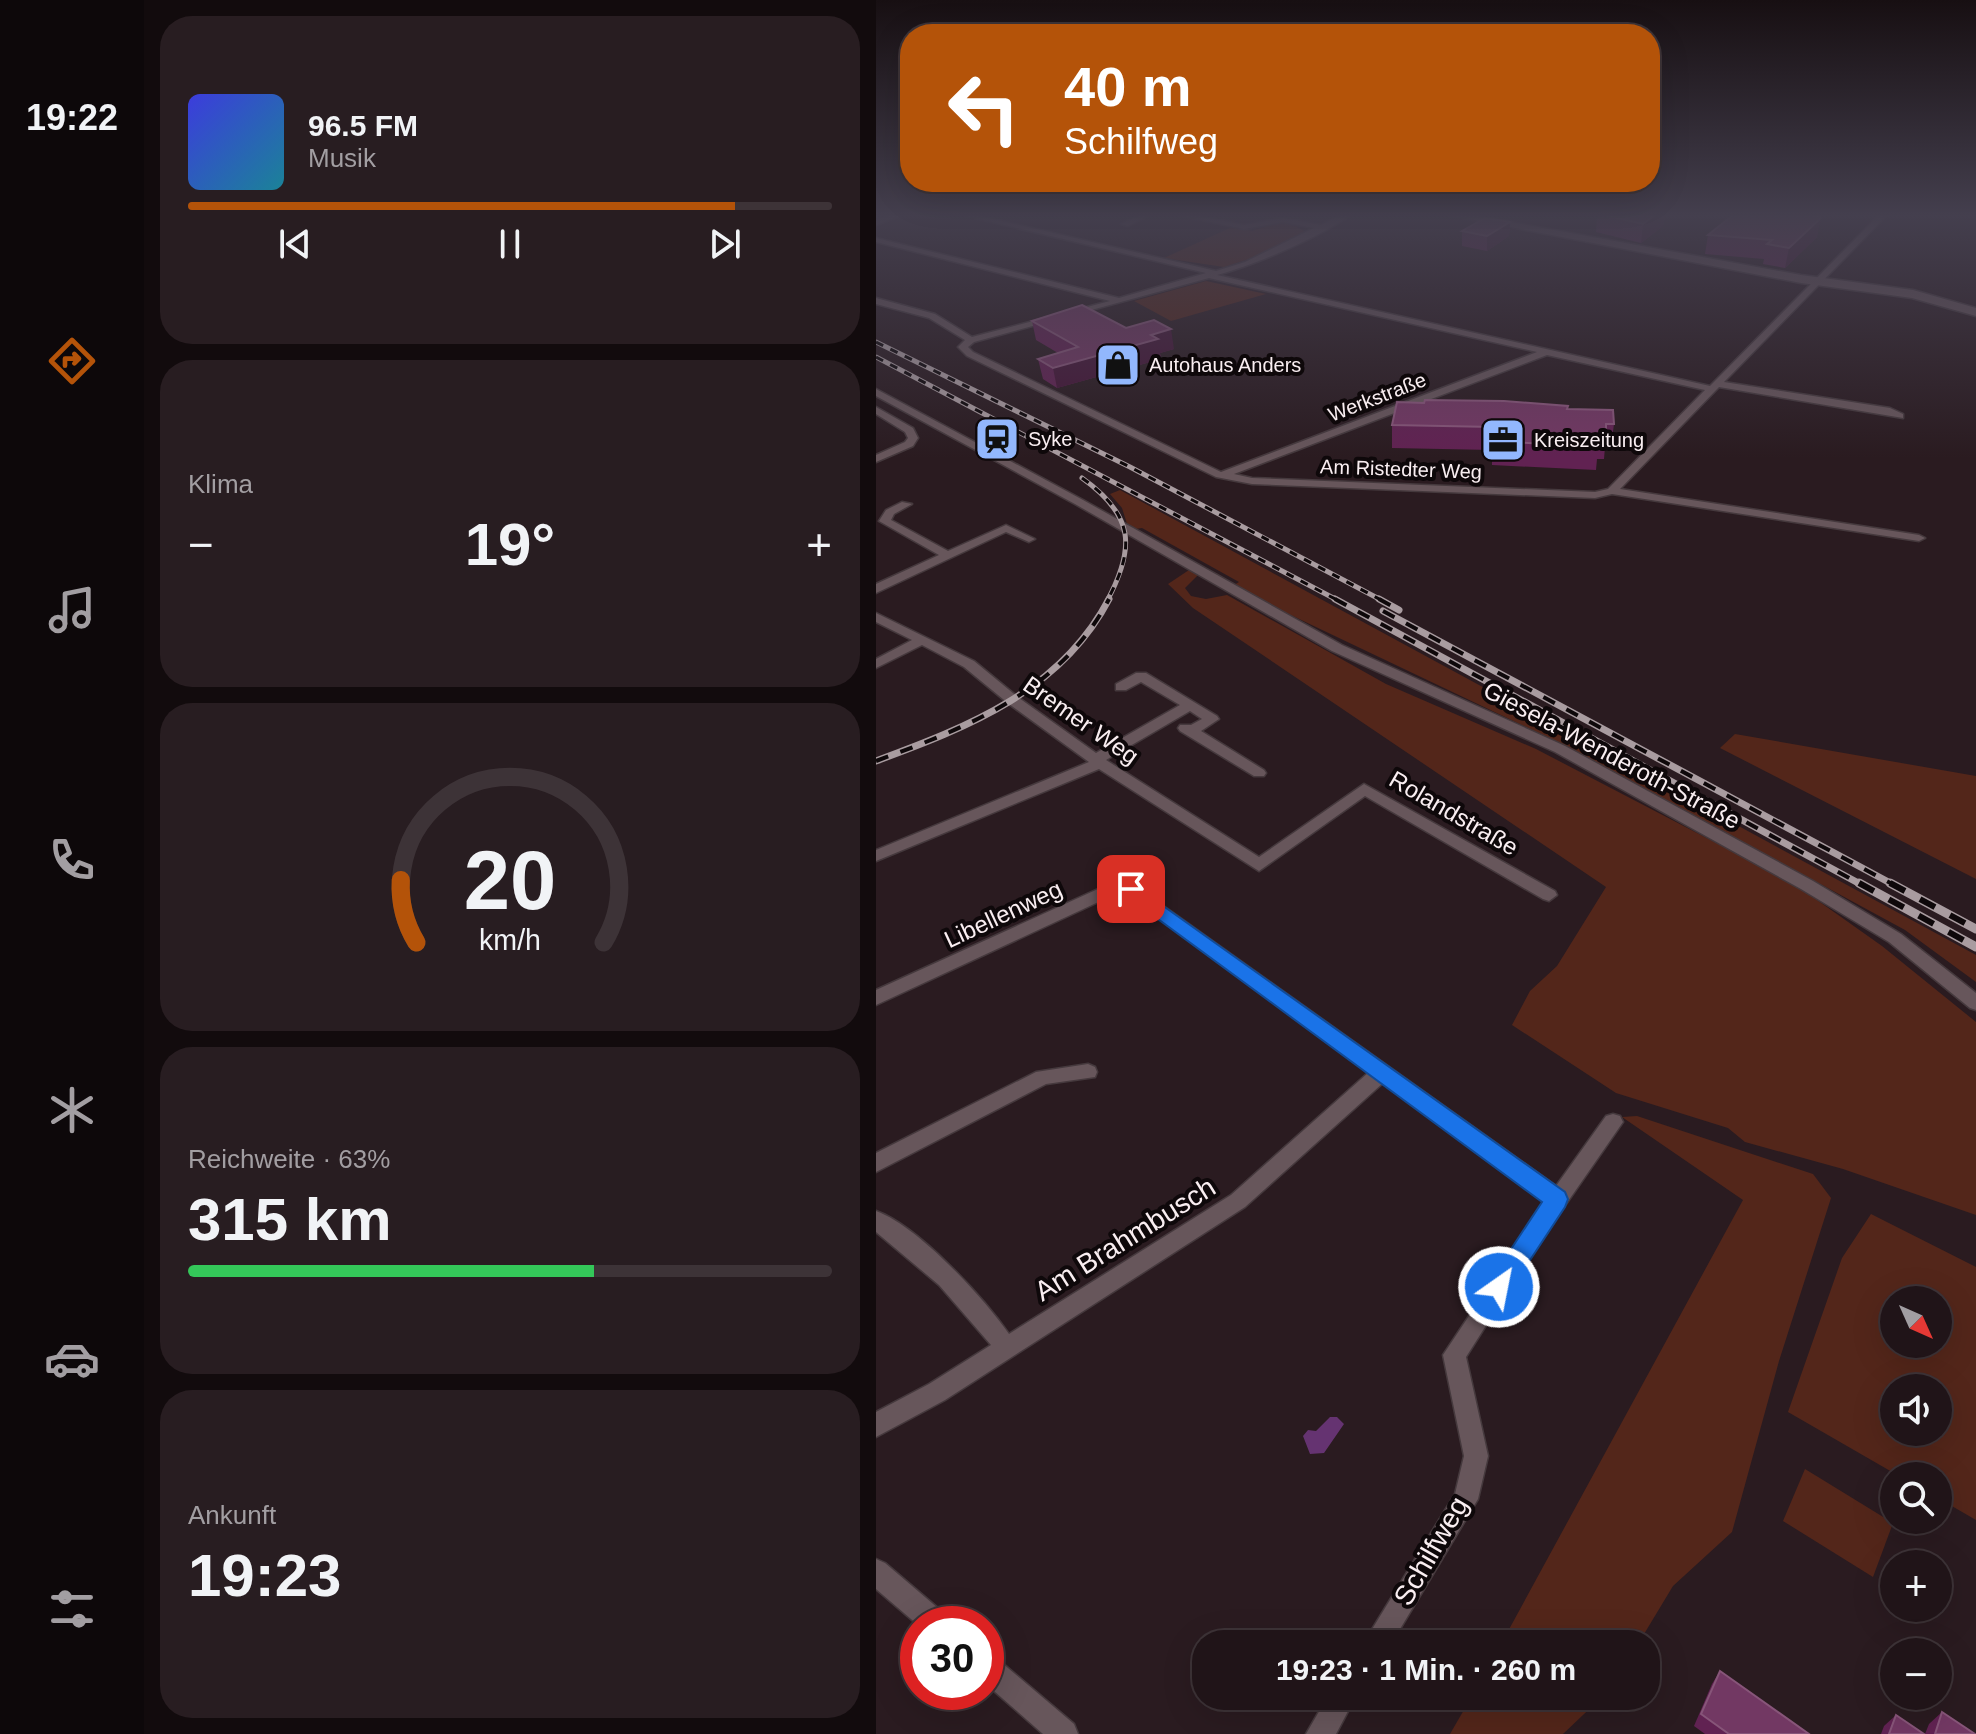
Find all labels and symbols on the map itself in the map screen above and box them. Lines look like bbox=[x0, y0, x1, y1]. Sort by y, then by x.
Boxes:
shop icon: Autohaus Anders bbox=[1094, 341, 1142, 389]
place label: Autohaus Anders bbox=[1149, 354, 1301, 376]
street label: Werkstraße bbox=[1325, 368, 1429, 426]
station icon: Syke bbox=[973, 415, 1021, 463]
office icon: Kreiszeitung bbox=[1479, 416, 1527, 464]
place label: Syke bbox=[1028, 428, 1072, 450]
place label: Kreiszeitung bbox=[1534, 429, 1644, 451]
street label: Am Ristedter Weg bbox=[1320, 455, 1482, 483]
street label: Bremer Weg bbox=[1018, 670, 1144, 770]
street label: Giesela-Wenderoth-Straße bbox=[1479, 676, 1745, 834]
street label: Rolandstraße bbox=[1385, 765, 1523, 861]
pin bbox=[1097, 855, 1165, 923]
street label: Libellenweg bbox=[940, 875, 1066, 953]
street label: Am Brahmbusch bbox=[1029, 1171, 1221, 1307]
position arrow bbox=[1457, 1245, 1541, 1329]
north arrow bbox=[1880, 1286, 1952, 1358]
street label: Schilfweg bbox=[1388, 1491, 1474, 1611]
speed limit sign: 30 bbox=[900, 1606, 1004, 1710]

